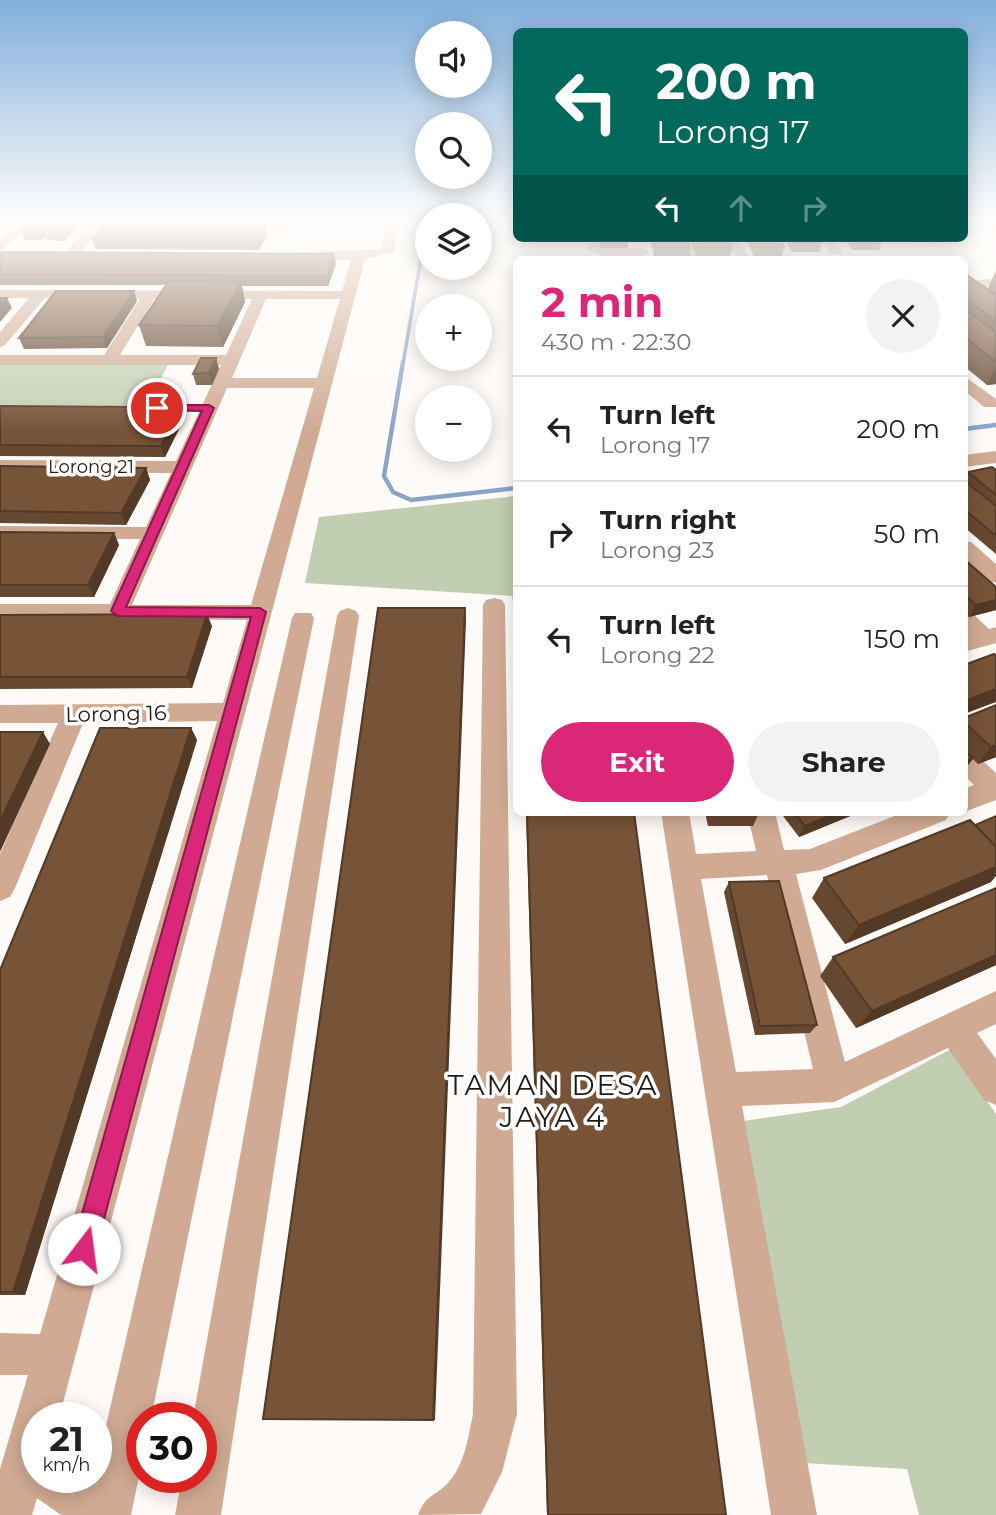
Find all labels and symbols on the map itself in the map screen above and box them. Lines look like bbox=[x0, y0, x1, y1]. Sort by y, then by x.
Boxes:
pin bbox=[127, 378, 187, 438]
street label: Lorong 21 bbox=[48, 456, 134, 478]
street label: Lorong 16 bbox=[65, 700, 167, 727]
district label: TAMAN DESA JAYA 4 bbox=[447, 1068, 659, 1134]
position arrow bbox=[47, 1212, 121, 1286]
speed limit sign: 30 bbox=[126, 1402, 217, 1493]

